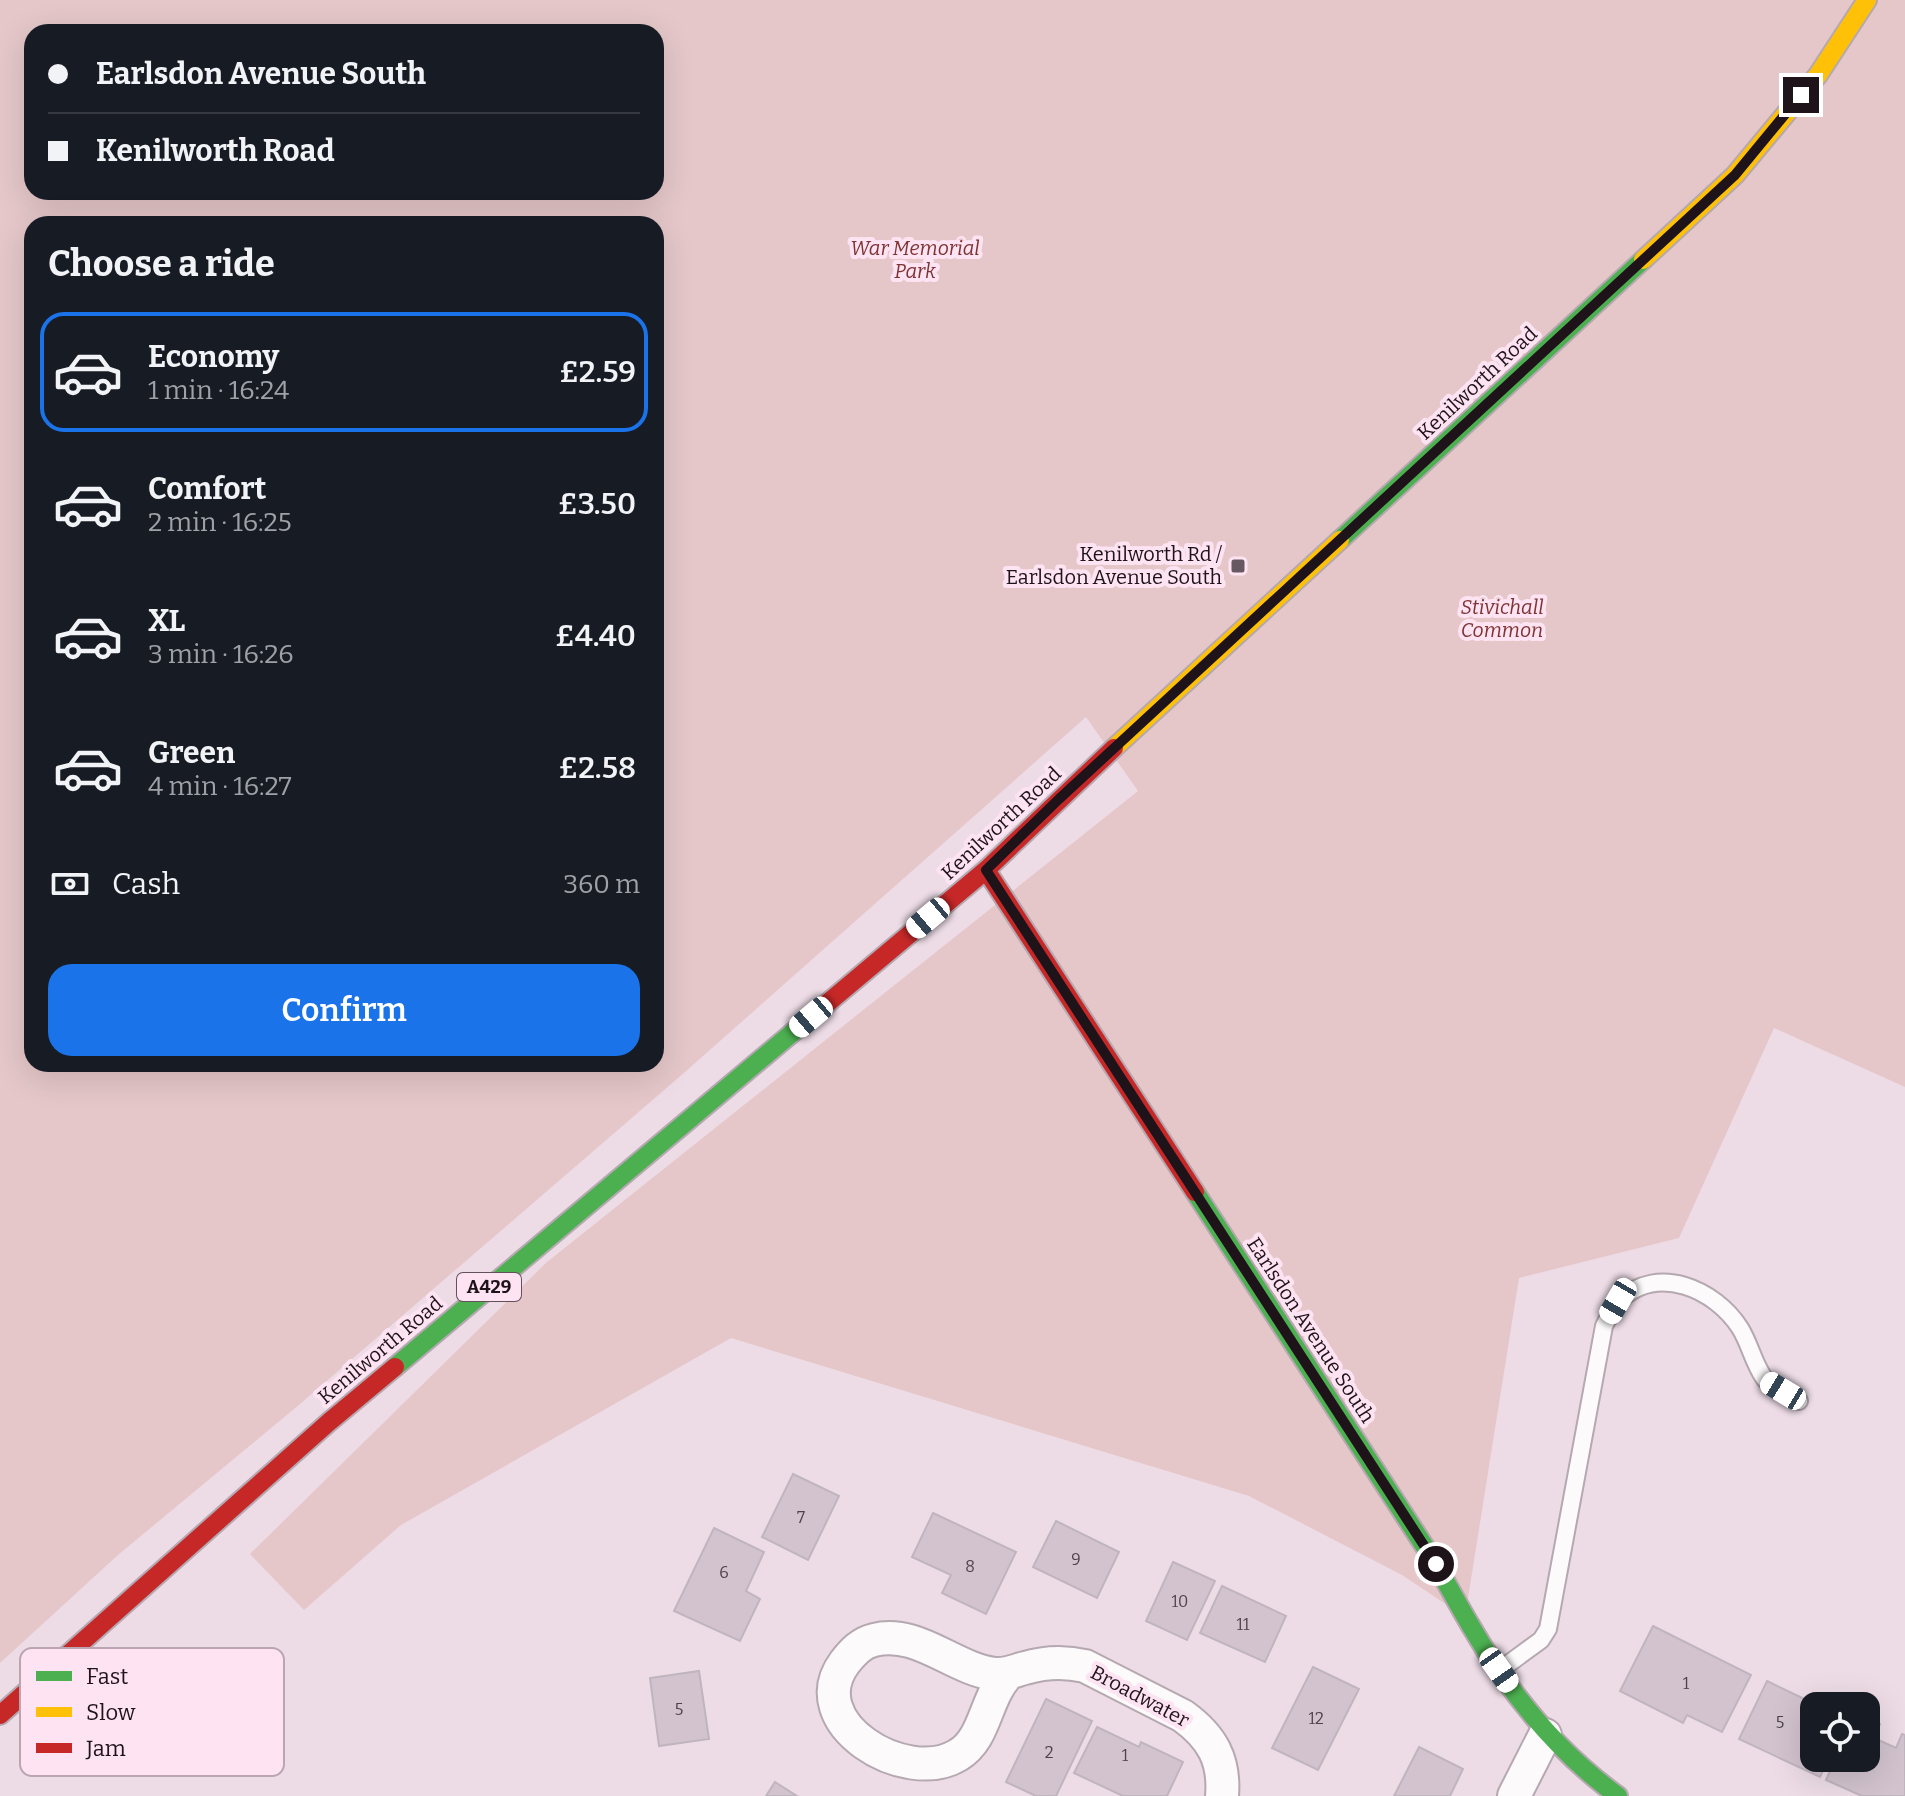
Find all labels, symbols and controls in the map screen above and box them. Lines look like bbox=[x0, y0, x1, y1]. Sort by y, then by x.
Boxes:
text: Earlsdon Avenue South bbox=[96, 56, 426, 92]
route end bbox=[1783, 77, 1819, 113]
text: Kenilworth Road bbox=[96, 133, 335, 169]
park label: War Memorial Park bbox=[850, 236, 980, 283]
text: Choose a ride bbox=[48, 242, 275, 286]
street label: Kenilworth Road bbox=[1412, 321, 1542, 445]
icon: car bbox=[52, 336, 124, 408]
text: Economy bbox=[148, 339, 279, 375]
text: £2.59 bbox=[559, 354, 636, 390]
text: 1 min · 16:24 bbox=[148, 375, 289, 406]
icon: car bbox=[52, 468, 124, 540]
text: Comfort bbox=[148, 471, 266, 507]
text: £3.50 bbox=[558, 486, 636, 522]
text: 2 min · 16:25 bbox=[148, 507, 292, 538]
place label: Kenilworth Rd / Earlsdon Avenue South bbox=[1006, 542, 1223, 589]
marker: Kenilworth Rd / Earlsdon Avenue South bbox=[1229, 557, 1247, 575]
park label: Stivichall Common bbox=[1460, 595, 1544, 642]
icon: car bbox=[52, 600, 124, 672]
text: XL bbox=[148, 603, 185, 639]
text: £4.40 bbox=[555, 618, 636, 654]
text: 3 min · 16:26 bbox=[148, 639, 294, 670]
icon: car bbox=[52, 732, 124, 804]
text: Green bbox=[148, 735, 235, 771]
text: £2.58 bbox=[559, 750, 636, 786]
street label: Kenilworth Road bbox=[936, 761, 1066, 885]
text: 4 min · 16:27 bbox=[148, 771, 292, 802]
icon: cash bbox=[48, 862, 92, 906]
text: Cash bbox=[112, 866, 180, 902]
text: 360 m bbox=[563, 869, 640, 900]
car bbox=[902, 893, 954, 943]
button: Confirm bbox=[48, 964, 640, 1056]
car bbox=[785, 992, 837, 1042]
street label: Earlsdon Avenue South bbox=[1242, 1233, 1380, 1428]
road number: A429 bbox=[457, 1273, 521, 1301]
car bbox=[1596, 1274, 1640, 1328]
street label: Kenilworth Road bbox=[313, 1291, 447, 1409]
car bbox=[1756, 1368, 1810, 1414]
house number: 7 bbox=[797, 1508, 805, 1527]
route start bbox=[1418, 1546, 1454, 1582]
house number: 9 bbox=[1071, 1550, 1081, 1569]
house number: 8 bbox=[965, 1557, 975, 1576]
house number: 6 bbox=[719, 1563, 729, 1582]
house number: 10 bbox=[1172, 1592, 1188, 1611]
house number: 11 bbox=[1237, 1615, 1250, 1634]
car bbox=[1475, 1643, 1523, 1697]
legend bbox=[20, 1648, 284, 1776]
street label: Broadwater bbox=[1087, 1660, 1193, 1732]
text: Fast bbox=[86, 1663, 128, 1690]
house number: 1 bbox=[1683, 1674, 1690, 1693]
map controls bbox=[1800, 1692, 1880, 1772]
button: locate bbox=[1800, 1692, 1880, 1772]
text: Slow bbox=[86, 1699, 136, 1726]
house number: 5 bbox=[675, 1700, 683, 1719]
house number: 12 bbox=[1308, 1709, 1324, 1728]
house number: 5 bbox=[1776, 1713, 1784, 1732]
text: Jam bbox=[85, 1735, 126, 1762]
house number: 2 bbox=[1045, 1743, 1053, 1762]
house number: 1 bbox=[1122, 1746, 1129, 1765]

